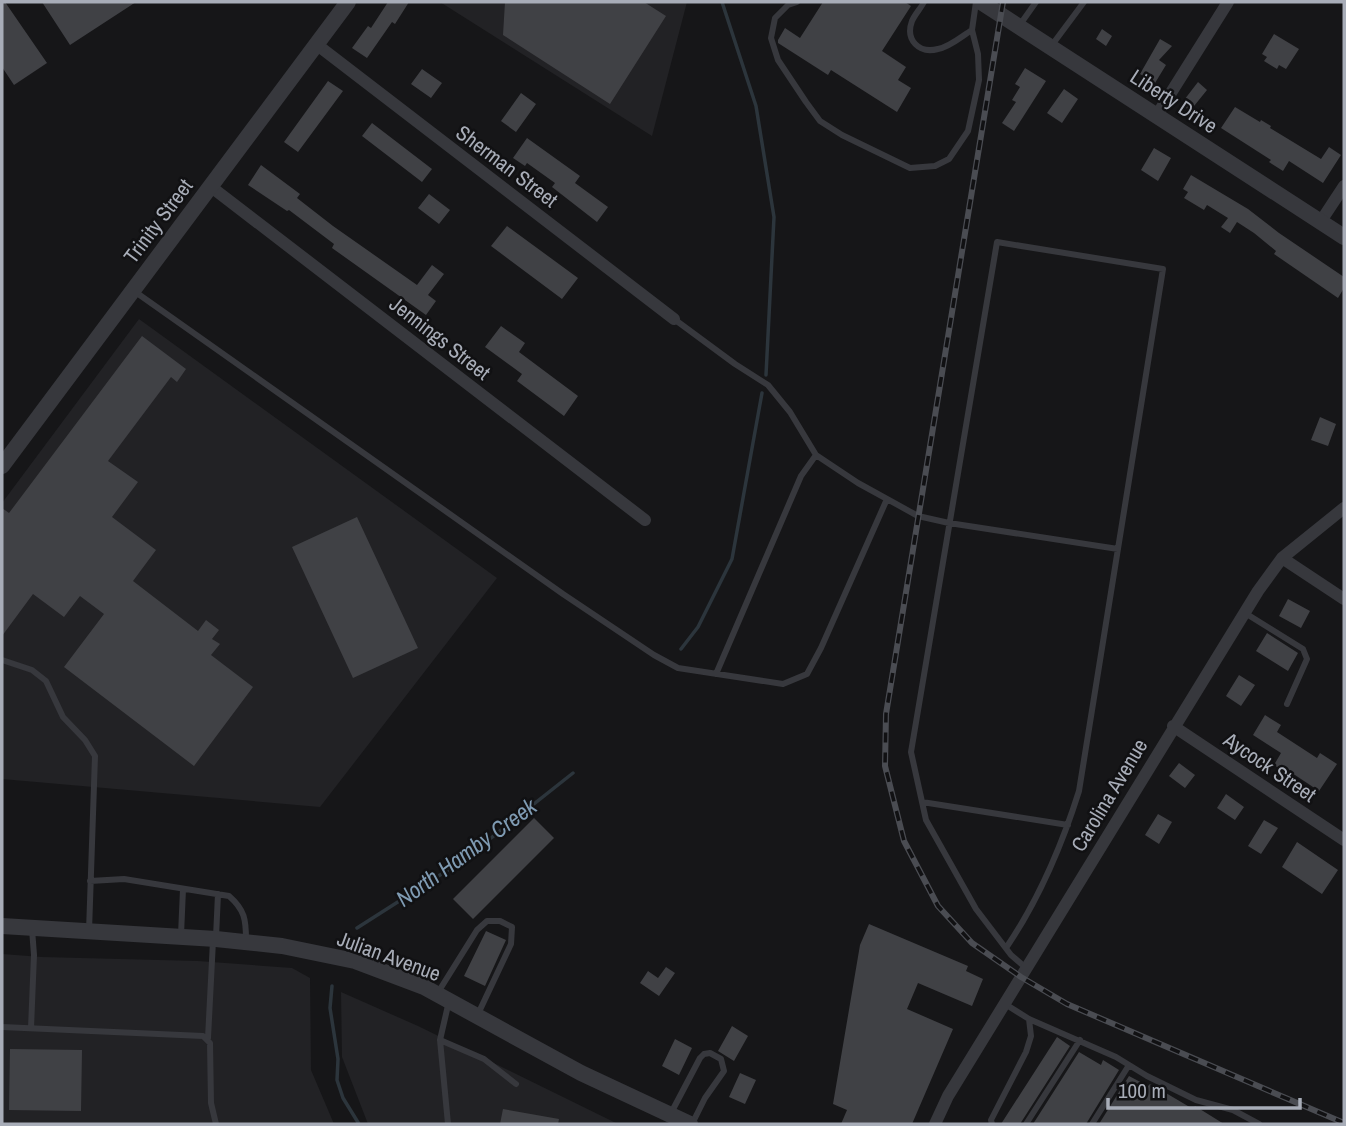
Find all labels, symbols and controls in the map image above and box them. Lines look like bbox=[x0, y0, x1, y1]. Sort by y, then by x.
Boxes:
street label: Liberty Drive bbox=[1125, 62, 1223, 140]
street label: Sherman Street bbox=[450, 118, 564, 214]
street label: Trinity Street bbox=[117, 173, 199, 269]
street label: Jennings Street bbox=[384, 289, 497, 387]
street label: Aycock Street bbox=[1217, 725, 1322, 809]
street label: Carolina Avenue bbox=[1064, 733, 1154, 857]
water label: North Hamby Creek bbox=[389, 790, 544, 914]
street label: Julian Avenue bbox=[333, 924, 445, 988]
scale bar bbox=[1108, 1066, 1300, 1110]
text: 100 m bbox=[1118, 1076, 1166, 1105]

